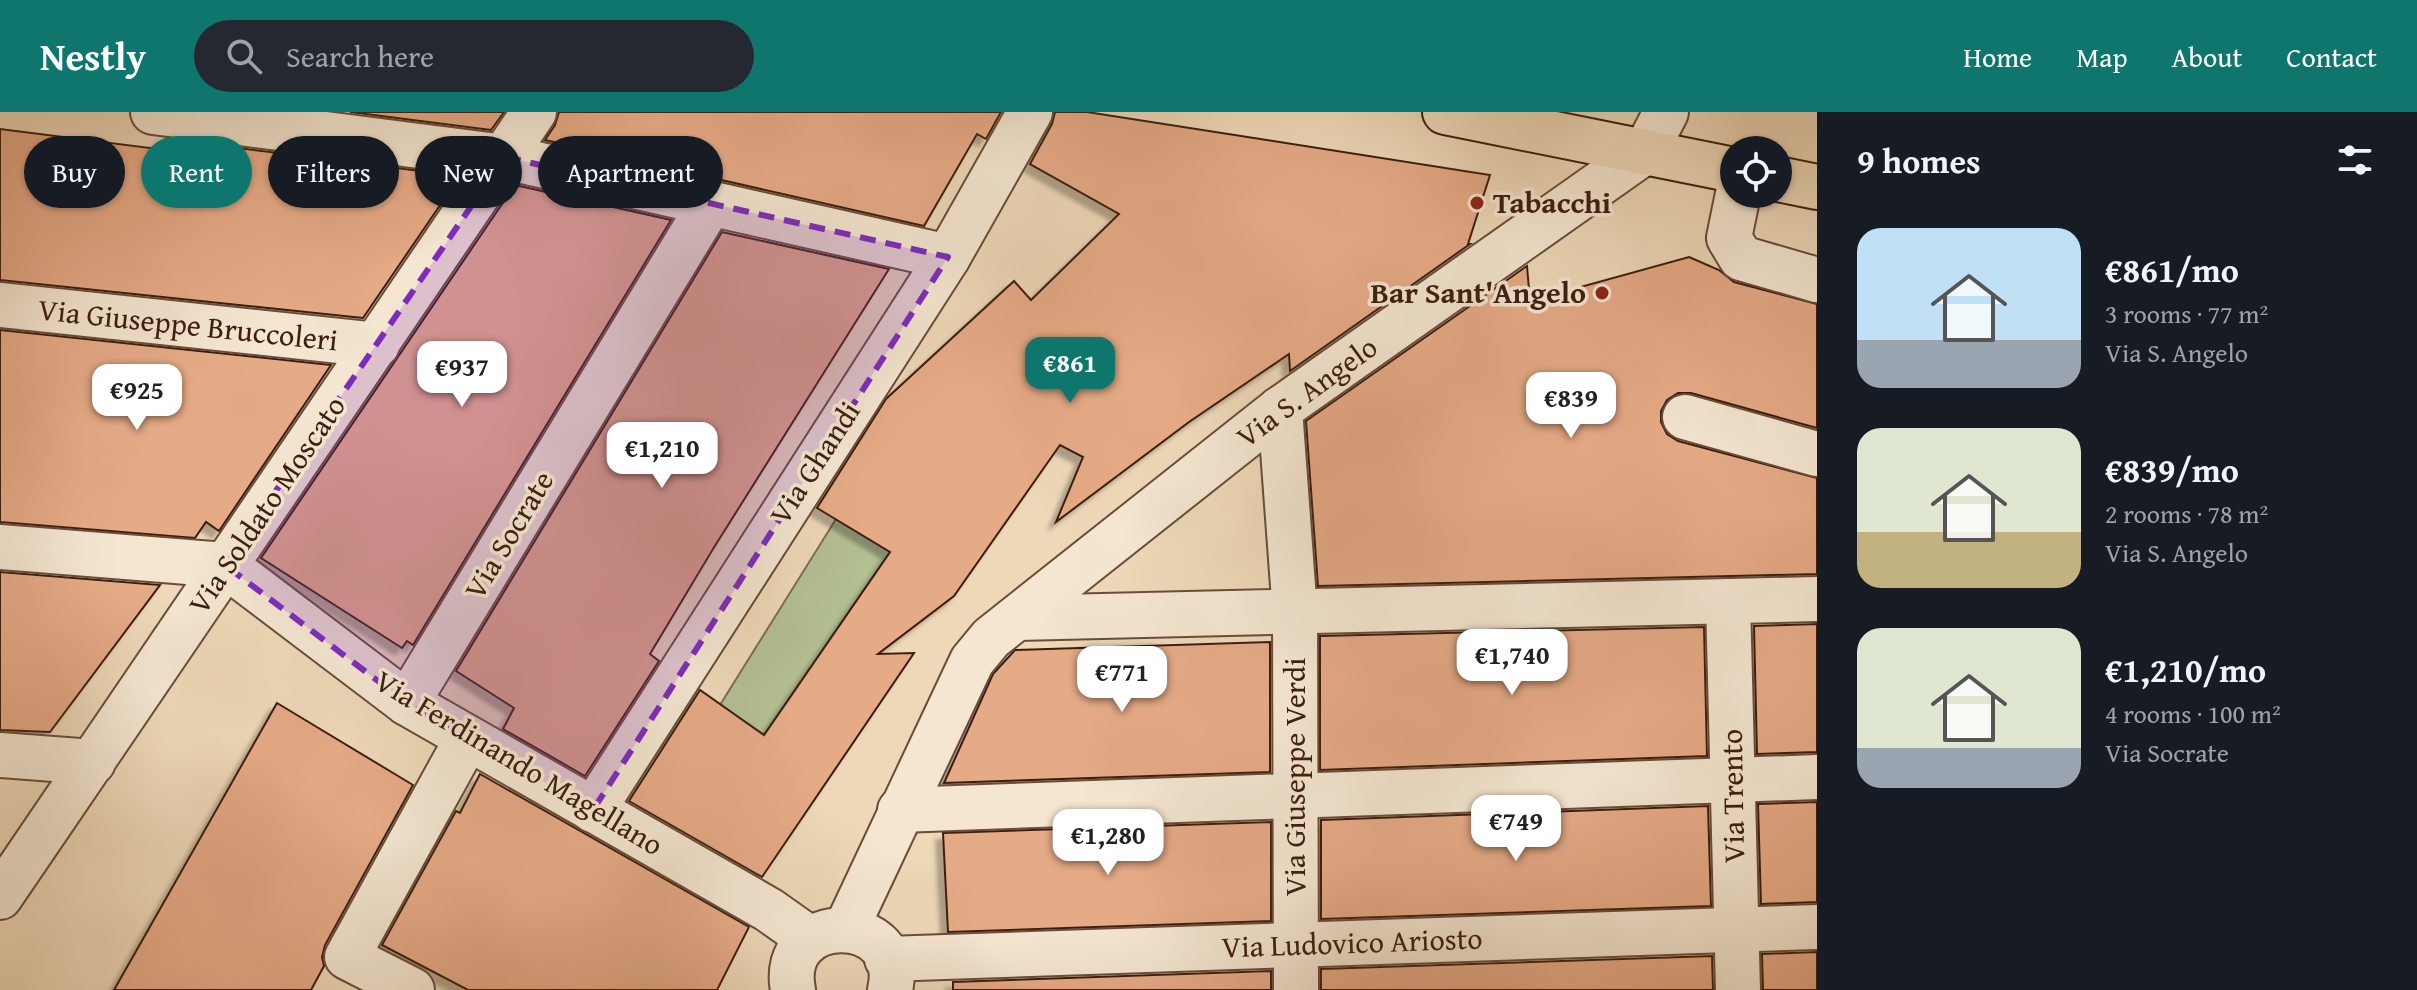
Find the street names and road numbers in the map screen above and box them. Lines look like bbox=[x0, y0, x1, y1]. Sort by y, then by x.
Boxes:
street label: Via Giuseppe Bruccoleri bbox=[36, 286, 340, 362]
street label: Via S. Angelo bbox=[1227, 325, 1386, 458]
street label: Via Soldato Moscato bbox=[177, 386, 356, 622]
street label: Via Ghandi bbox=[758, 392, 870, 533]
street label: Via Socrate bbox=[452, 462, 564, 607]
street label: Via Ferdinando Magellano bbox=[367, 658, 672, 866]
street label: Via Giuseppe Verdi bbox=[1272, 658, 1316, 896]
street label: Via Trento bbox=[1709, 728, 1755, 864]
street label: Via Ludovico Ariosto bbox=[1221, 915, 1483, 969]

